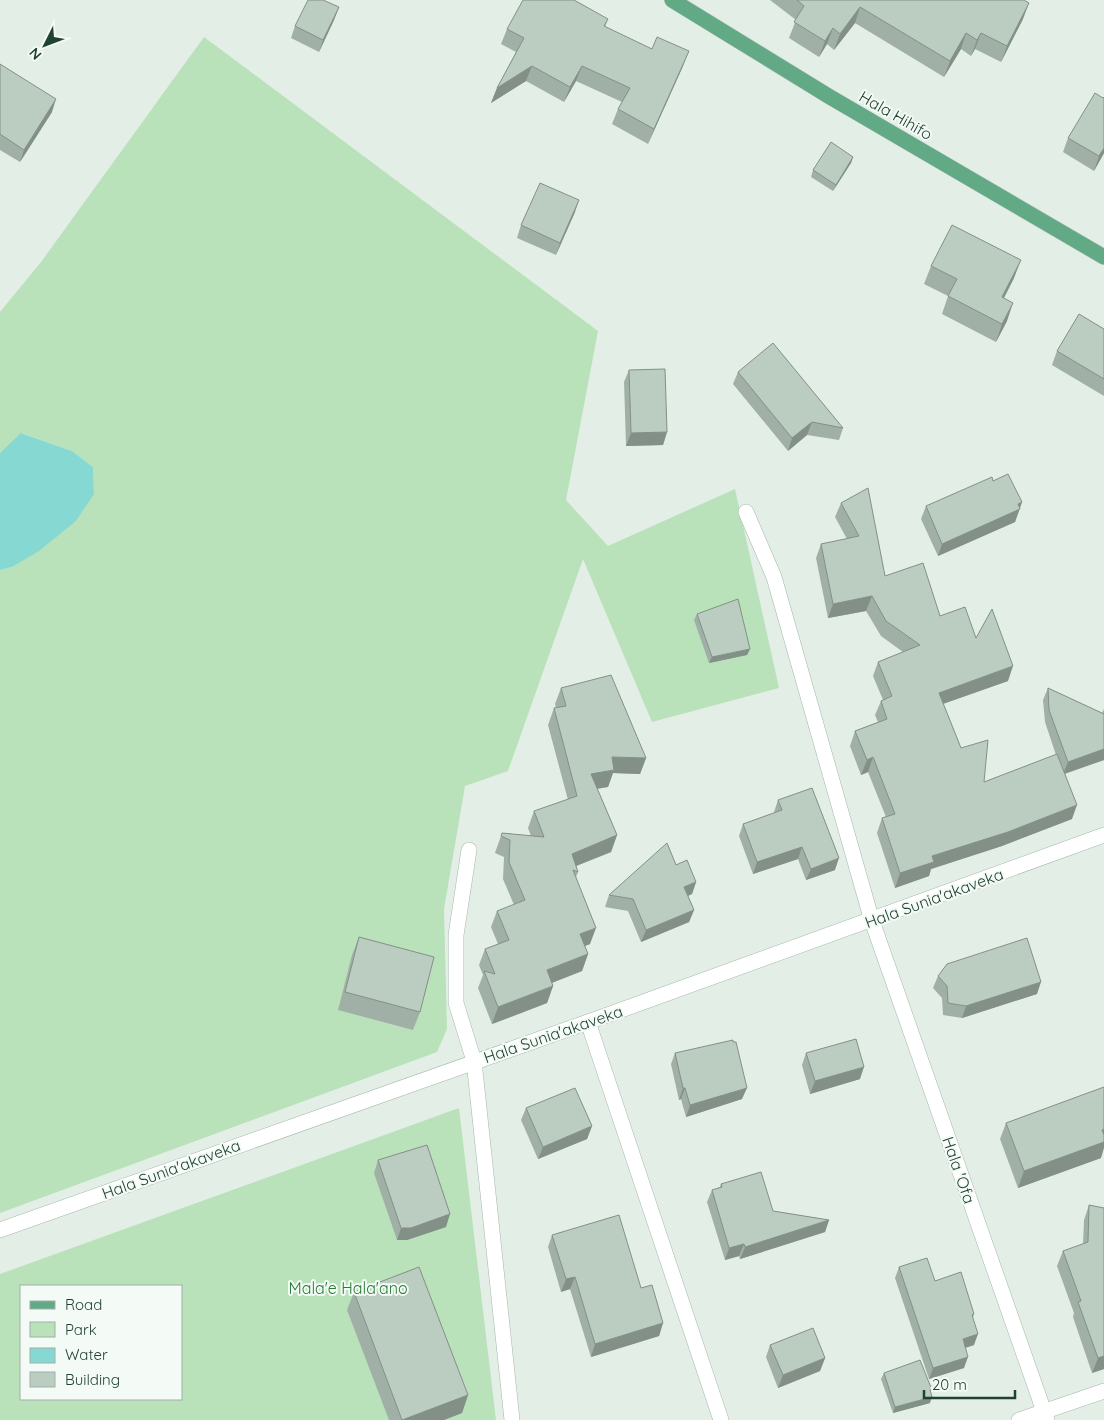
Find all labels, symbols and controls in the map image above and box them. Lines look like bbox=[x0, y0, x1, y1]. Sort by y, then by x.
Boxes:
north arrow bbox=[20, 20, 70, 70]
text: N bbox=[25, 44, 45, 64]
street label: Hala Hihifo bbox=[856, 86, 936, 144]
street label: Hala Sunia'akaveka bbox=[862, 864, 1006, 932]
street label: Hala Sunia'akaveka bbox=[481, 1001, 625, 1067]
street label: Hala 'Ofa bbox=[938, 1134, 980, 1206]
street label: Hala Sunia'akaveka bbox=[99, 1135, 243, 1203]
park label: Mala'e Hala'ano bbox=[288, 1278, 408, 1298]
legend bbox=[20, 1285, 182, 1400]
text: Road bbox=[65, 1295, 102, 1314]
text: Park bbox=[65, 1320, 97, 1339]
text: Water bbox=[65, 1345, 108, 1364]
scale bar bbox=[924, 1368, 1015, 1400]
text: Building bbox=[65, 1370, 120, 1389]
text: 20 m bbox=[932, 1375, 967, 1394]

